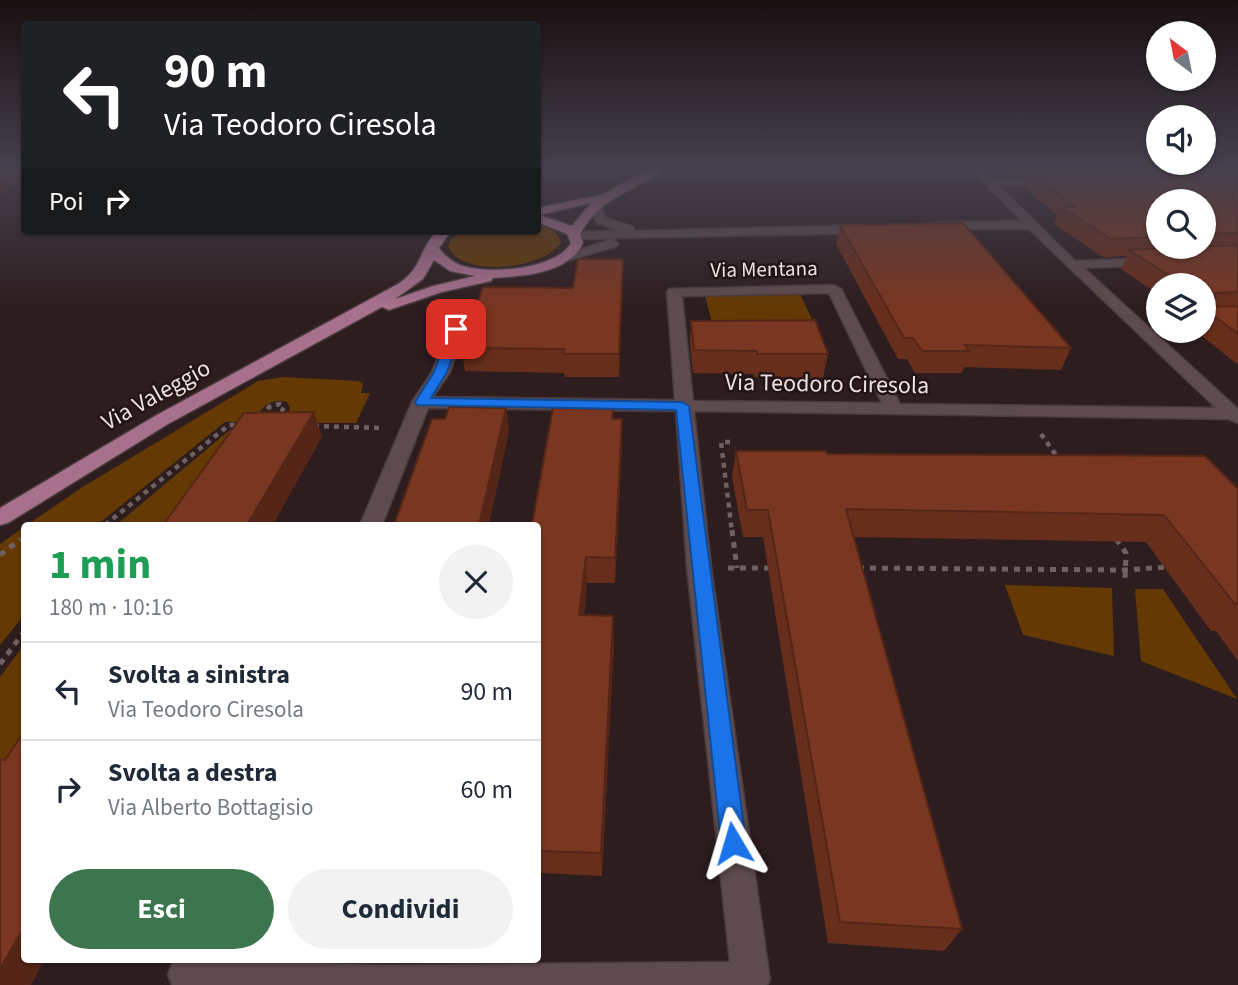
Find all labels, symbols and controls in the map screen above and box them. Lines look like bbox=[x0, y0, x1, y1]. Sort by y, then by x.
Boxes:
north arrow bbox=[1146, 21, 1216, 91]
map controls bbox=[1146, 21, 1216, 343]
text: 90 m bbox=[164, 37, 268, 107]
icon: left bbox=[49, 49, 140, 140]
text: Via Teodoro Ciresola bbox=[164, 102, 437, 148]
button: sound bbox=[1146, 105, 1216, 175]
icon: right bbox=[98, 182, 136, 220]
text: Poi bbox=[49, 183, 84, 220]
button: search bbox=[1146, 189, 1216, 259]
street label: Via Mentana bbox=[710, 253, 818, 285]
button: layers bbox=[1146, 273, 1216, 343]
pin bbox=[426, 299, 486, 359]
icon: arrive bbox=[437, 310, 475, 348]
street label: Via Valeggio bbox=[95, 351, 217, 439]
street label: Via Teodoro Ciresola bbox=[724, 365, 930, 403]
text: 1 min bbox=[49, 535, 151, 595]
button: close bbox=[439, 545, 513, 619]
text: 180 m · 10:16 bbox=[49, 591, 173, 624]
text: Svolta a sinistra bbox=[108, 656, 290, 693]
icon: left bbox=[49, 672, 87, 710]
text: 90 m bbox=[460, 673, 513, 710]
text: Via Teodoro Ciresola bbox=[108, 693, 304, 726]
text: Svolta a destra bbox=[108, 754, 278, 791]
icon: right bbox=[49, 770, 87, 808]
text: 60 m bbox=[460, 771, 513, 808]
text: Via Alberto Bottagisio bbox=[108, 791, 313, 824]
position arrow bbox=[696, 806, 770, 880]
button: Esci bbox=[49, 869, 274, 949]
button: Condividi bbox=[288, 869, 513, 949]

